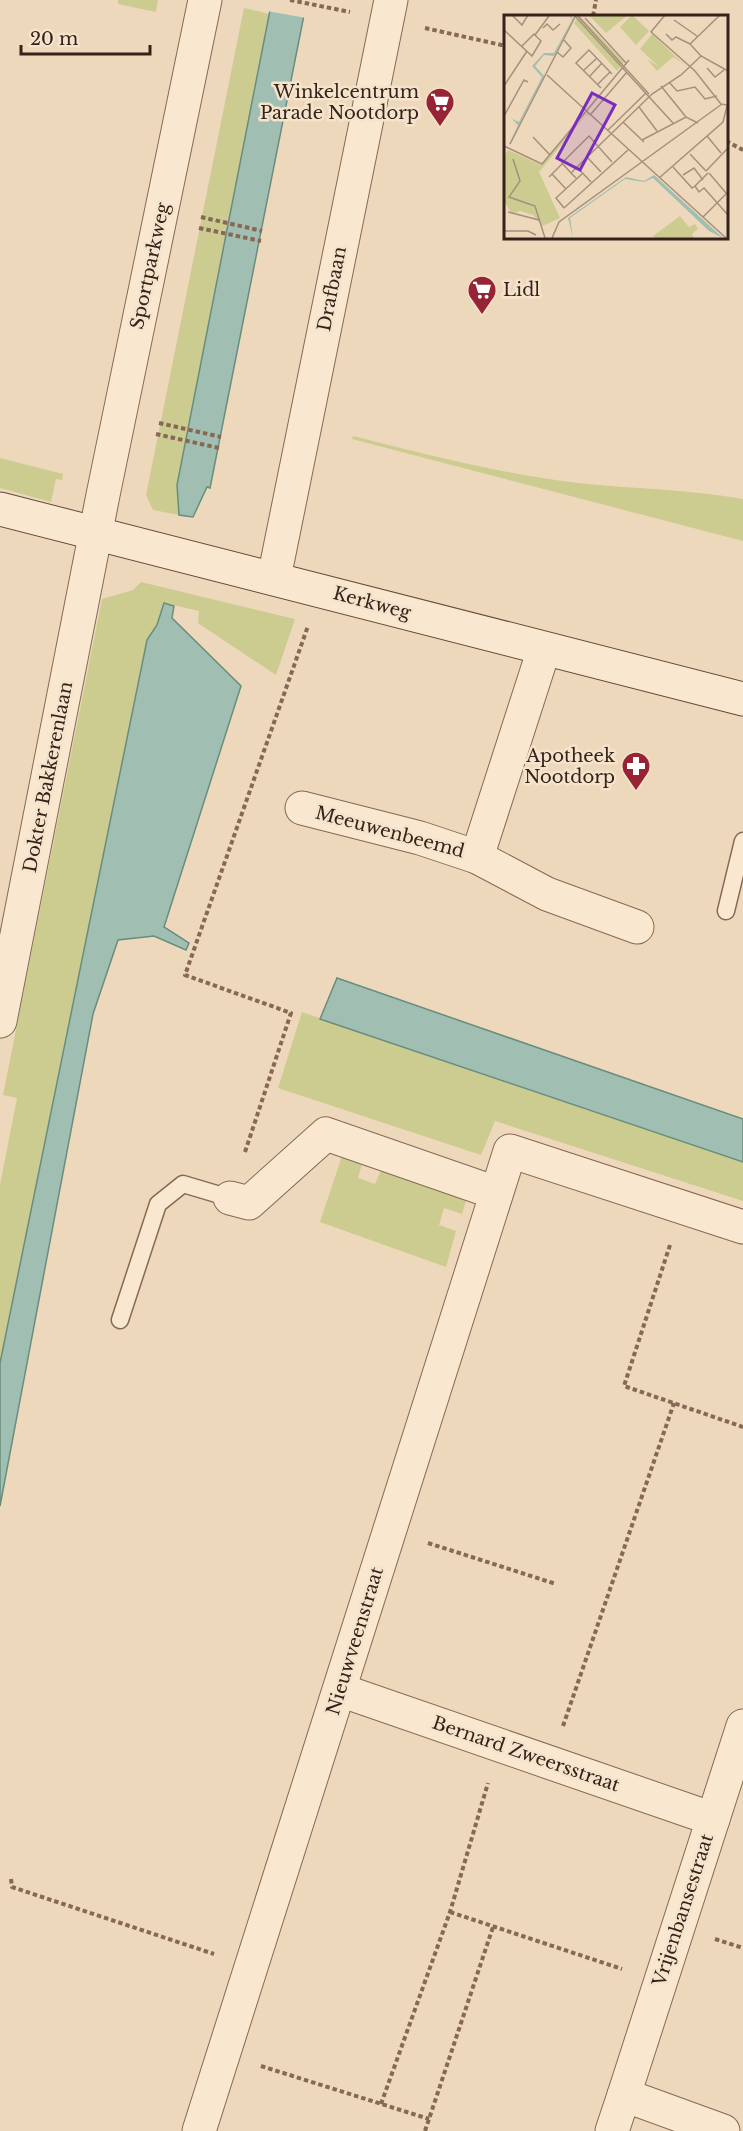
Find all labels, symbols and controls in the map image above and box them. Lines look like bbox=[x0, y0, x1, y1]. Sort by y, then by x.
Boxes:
inset map bbox=[504, 15, 728, 238]
scale bar bbox=[21, 18, 150, 56]
text: 20 m bbox=[30, 28, 78, 50]
place label: Winkelcentrum Parade Nootdorp bbox=[260, 81, 419, 124]
supermarket icon: Winkelcentrum Parade Nootdorp bbox=[424, 86, 456, 128]
street label: Sportparkweg bbox=[126, 200, 174, 331]
street label: Drafbaan bbox=[313, 245, 351, 333]
supermarket icon: Lidl bbox=[466, 274, 498, 316]
place label: Lidl bbox=[503, 279, 540, 301]
street label: Kerkweg bbox=[331, 582, 414, 624]
street label: Dokter Bakkerenlaan bbox=[19, 680, 77, 874]
place label: Apotheek Nootdorp bbox=[524, 745, 615, 788]
pharmacy icon: Apotheek Nootdorp bbox=[620, 750, 652, 792]
street label: Meeuwenbeemd bbox=[313, 802, 467, 862]
street label: Nieuwveenstraat bbox=[322, 1564, 388, 1718]
street label: Bernard Zweersstraat bbox=[429, 1712, 623, 1796]
street label: Vrijenbansestraat bbox=[648, 1831, 718, 1990]

